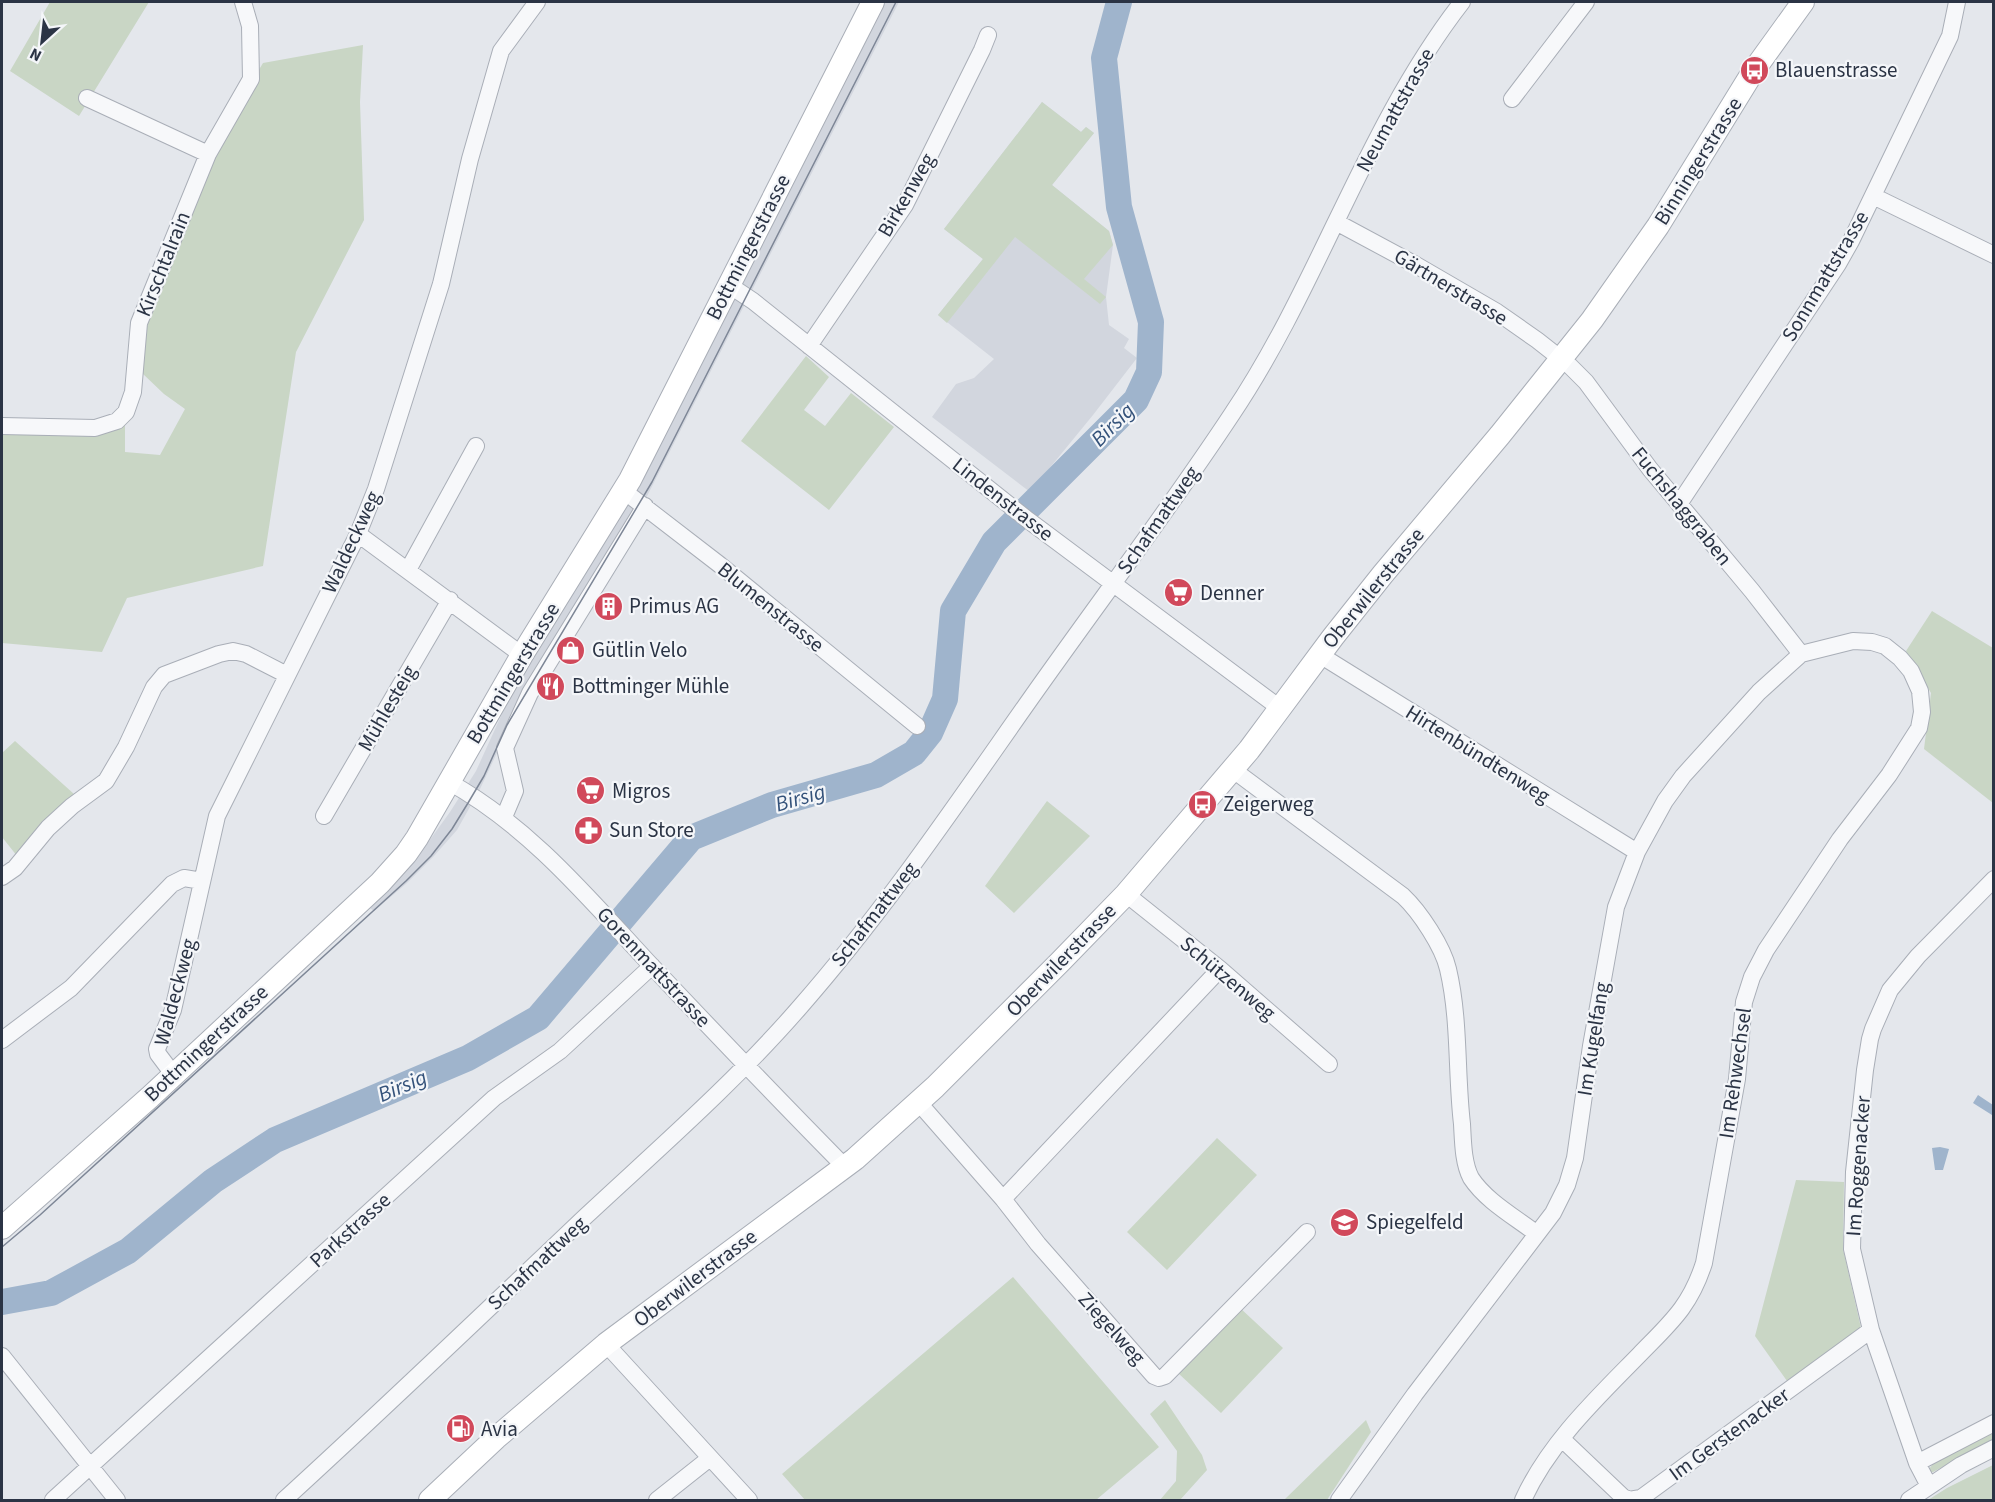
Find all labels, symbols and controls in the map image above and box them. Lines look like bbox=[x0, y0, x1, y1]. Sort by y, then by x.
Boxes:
north arrow bbox=[12, 12, 72, 72]
text: N bbox=[26, 42, 45, 67]
street label: Neumattstrasse bbox=[1349, 43, 1441, 177]
bus stop icon: Blauenstrasse bbox=[1738, 54, 1770, 86]
place label: Blauenstrasse bbox=[1775, 55, 1897, 85]
street label: Binningerstrasse bbox=[1647, 91, 1749, 231]
street label: Birkenweg bbox=[870, 147, 942, 243]
street label: Bottmingerstrasse bbox=[698, 169, 798, 325]
street label: Sonnmattstrasse bbox=[1774, 205, 1876, 347]
street label: Kirschtalrain bbox=[128, 207, 198, 321]
street label: Gärtnerstrasse bbox=[1388, 241, 1514, 333]
water label: Birsig bbox=[1083, 395, 1142, 454]
street label: Fuchshaggraben bbox=[1625, 440, 1739, 572]
street label: Lindenstrasse bbox=[946, 450, 1060, 548]
street label: Schafmattweg bbox=[1110, 459, 1207, 580]
street label: Waldeckweg bbox=[314, 485, 388, 598]
street label: Oberwilerstrasse bbox=[1315, 521, 1431, 655]
street label: Blumenstrasse bbox=[711, 555, 831, 659]
supermarket icon: Denner bbox=[1163, 577, 1195, 609]
place label: Denner bbox=[1200, 578, 1265, 608]
building icon: Primus AG bbox=[592, 590, 624, 622]
place label: Primus AG bbox=[629, 591, 719, 621]
street label: Bottmingerstrasse bbox=[459, 597, 567, 749]
shop icon: Gütlin Velo bbox=[555, 634, 587, 666]
place label: Gütlin Velo bbox=[592, 635, 687, 665]
street label: Mühlesteig bbox=[350, 659, 424, 757]
restaurant icon: Bottminger Mühle bbox=[535, 670, 567, 702]
place label: Bottminger Mühle bbox=[572, 671, 729, 701]
street label: Hirtenbündtenweg bbox=[1400, 697, 1557, 811]
supermarket icon: Migros bbox=[575, 775, 607, 807]
place label: Migros bbox=[612, 776, 670, 806]
water label: Birsig bbox=[771, 776, 829, 820]
bus stop icon: Zeigerweg bbox=[1186, 788, 1218, 820]
place label: Zeigerweg bbox=[1223, 789, 1314, 819]
pharmacy icon: Sun Store bbox=[572, 814, 604, 846]
place label: Sun Store bbox=[609, 815, 694, 845]
street label: Schafmattweg bbox=[823, 855, 925, 973]
street label: Oberwilerstrasse bbox=[999, 896, 1123, 1024]
street label: Gorenmattstrasse bbox=[590, 900, 718, 1034]
street label: Schützenweg bbox=[1173, 929, 1283, 1027]
street label: Waldeckweg bbox=[146, 935, 204, 1049]
street label: Bottmingerstrasse bbox=[137, 977, 275, 1109]
street label: Im Kugelfang bbox=[1569, 980, 1617, 1098]
street label: Im Rehwechsel bbox=[1711, 1006, 1759, 1140]
water label: Birsig bbox=[373, 1061, 432, 1111]
street label: Im Roggenacker bbox=[1838, 1094, 1878, 1237]
street label: Parkstrasse bbox=[303, 1185, 397, 1275]
school or university icon: Spiegelfeld bbox=[1329, 1206, 1361, 1238]
place label: Spiegelfeld bbox=[1366, 1207, 1464, 1237]
street label: Schafmattweg bbox=[481, 1209, 594, 1317]
street label: Oberwilerstrasse bbox=[627, 1222, 763, 1334]
street label: Ziegelweg bbox=[1071, 1285, 1153, 1371]
street label: Im Gerstenacker bbox=[1662, 1380, 1796, 1488]
fuel station icon: Avia bbox=[444, 1413, 476, 1445]
place label: Avia bbox=[481, 1414, 518, 1444]

